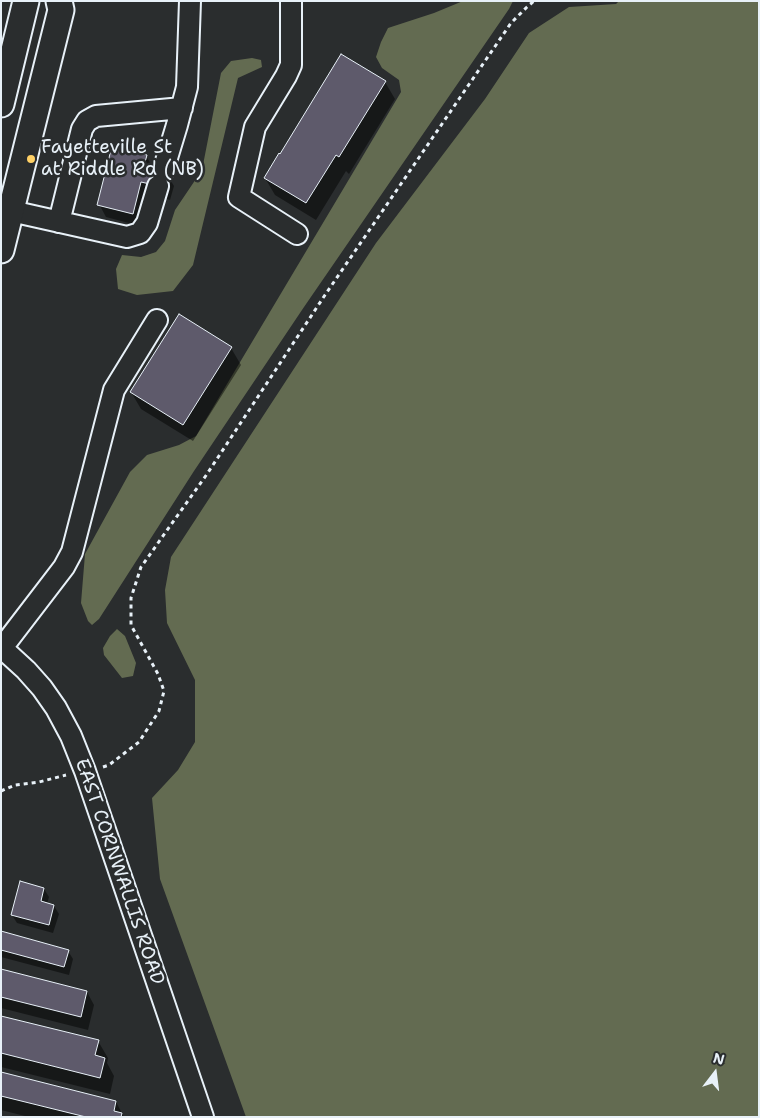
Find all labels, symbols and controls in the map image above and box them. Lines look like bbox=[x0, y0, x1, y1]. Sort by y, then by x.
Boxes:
place label: Fayetteville St at Riddle Rd (NB) bbox=[41, 137, 204, 181]
marker: Fayetteville St at Riddle Rd (NB) bbox=[25, 153, 37, 165]
street label: EAST CORNWALLIS ROAD bbox=[70, 756, 168, 988]
north arrow bbox=[690, 1048, 740, 1098]
text: N bbox=[711, 1048, 727, 1069]

